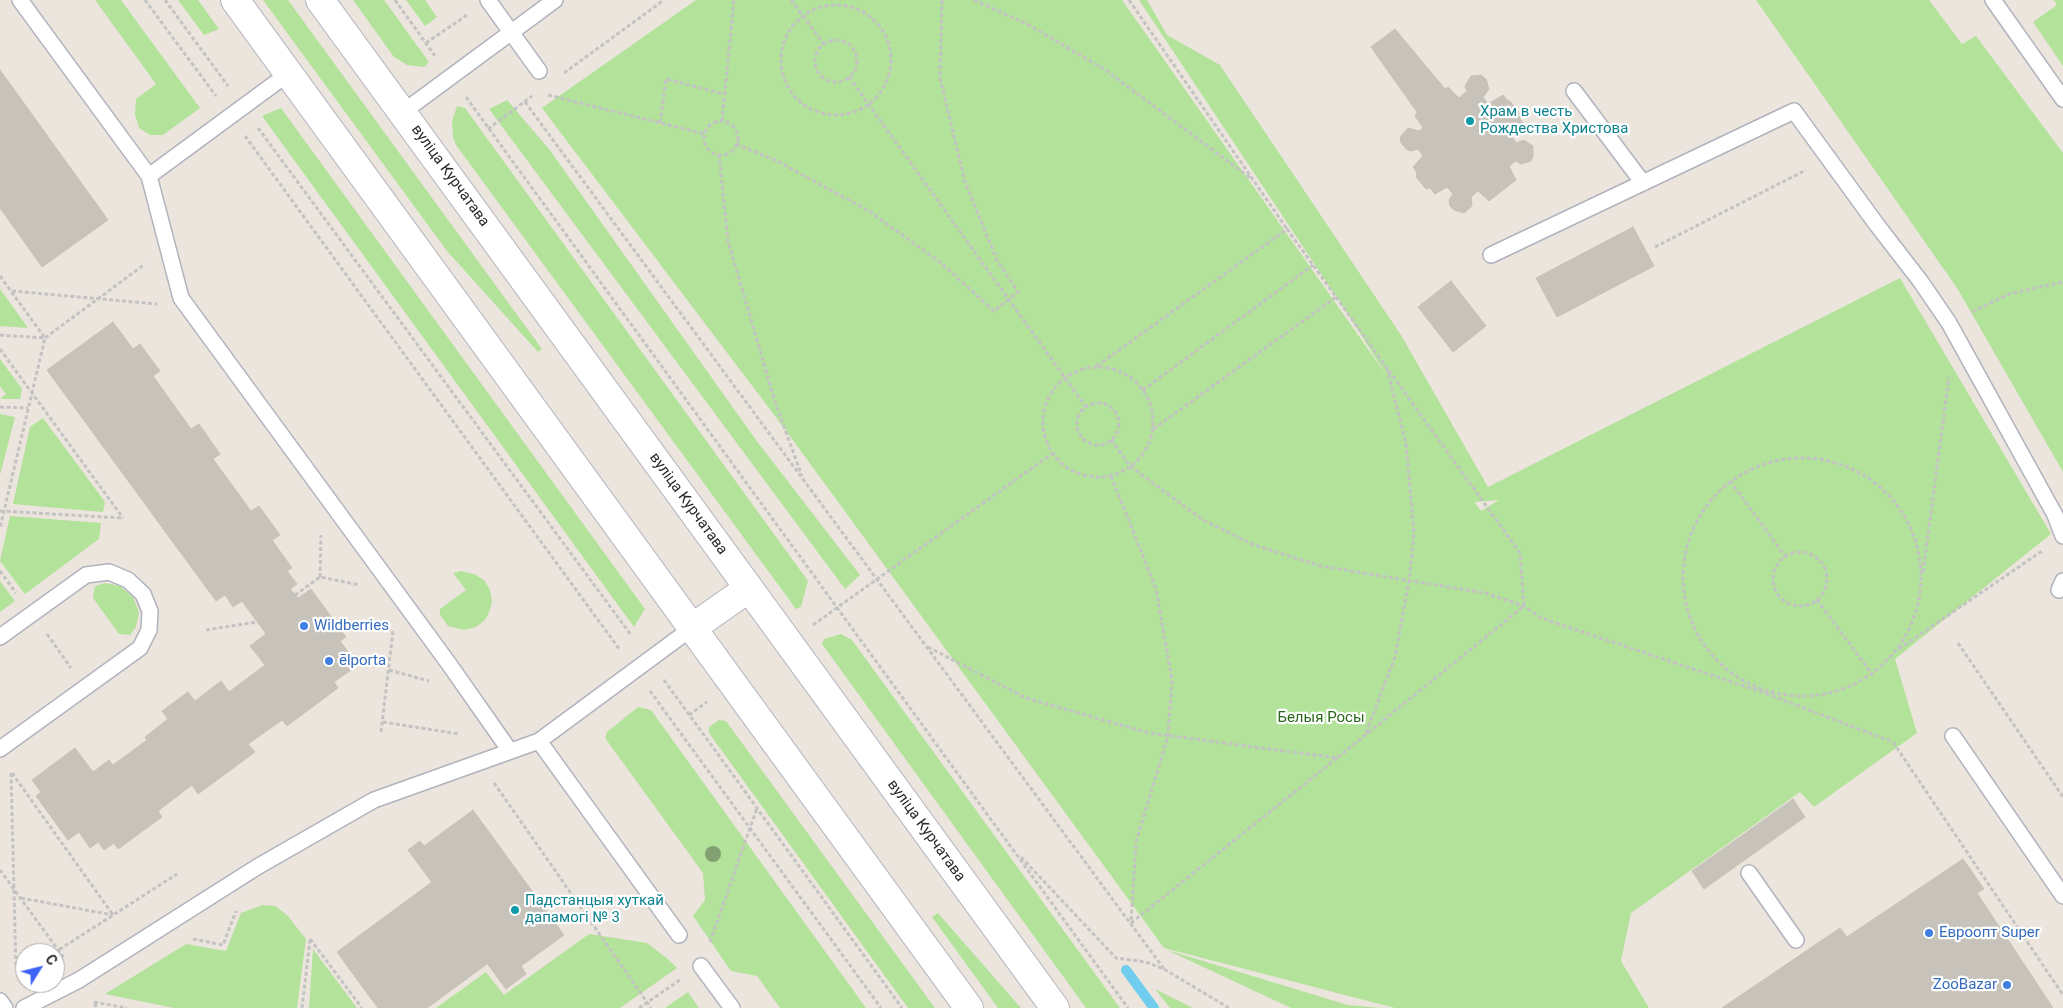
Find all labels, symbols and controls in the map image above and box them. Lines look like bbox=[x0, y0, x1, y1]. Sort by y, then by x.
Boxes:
place label: Храм в честь Рождества Христова bbox=[1480, 103, 1628, 138]
marker: Храм в честь Рождества Христова bbox=[1464, 115, 1476, 127]
street label: вуліца Курчатава bbox=[407, 122, 493, 230]
street label: вуліца Курчатава bbox=[645, 450, 731, 558]
place label: Wildberries bbox=[314, 617, 389, 635]
marker: Wildberries bbox=[298, 620, 310, 632]
place label: ēlporta bbox=[339, 652, 386, 670]
marker: ēlporta bbox=[323, 655, 335, 667]
park label: Белыя Росы bbox=[1277, 709, 1365, 727]
street label: вуліца Курчатава bbox=[883, 777, 969, 885]
place label: Падстанцыя хуткай дапамогі № 3 bbox=[525, 892, 664, 927]
marker: Падстанцыя хуткай дапамогі № 3 bbox=[509, 904, 521, 916]
place label: Евроопт Super bbox=[1939, 924, 2040, 942]
marker: Евроопт Super bbox=[1923, 927, 1935, 939]
north arrow bbox=[15, 943, 65, 993]
text: С bbox=[42, 951, 60, 968]
place label: ZooBazar bbox=[1933, 976, 1997, 994]
marker: ZooBazar bbox=[2001, 979, 2013, 991]

